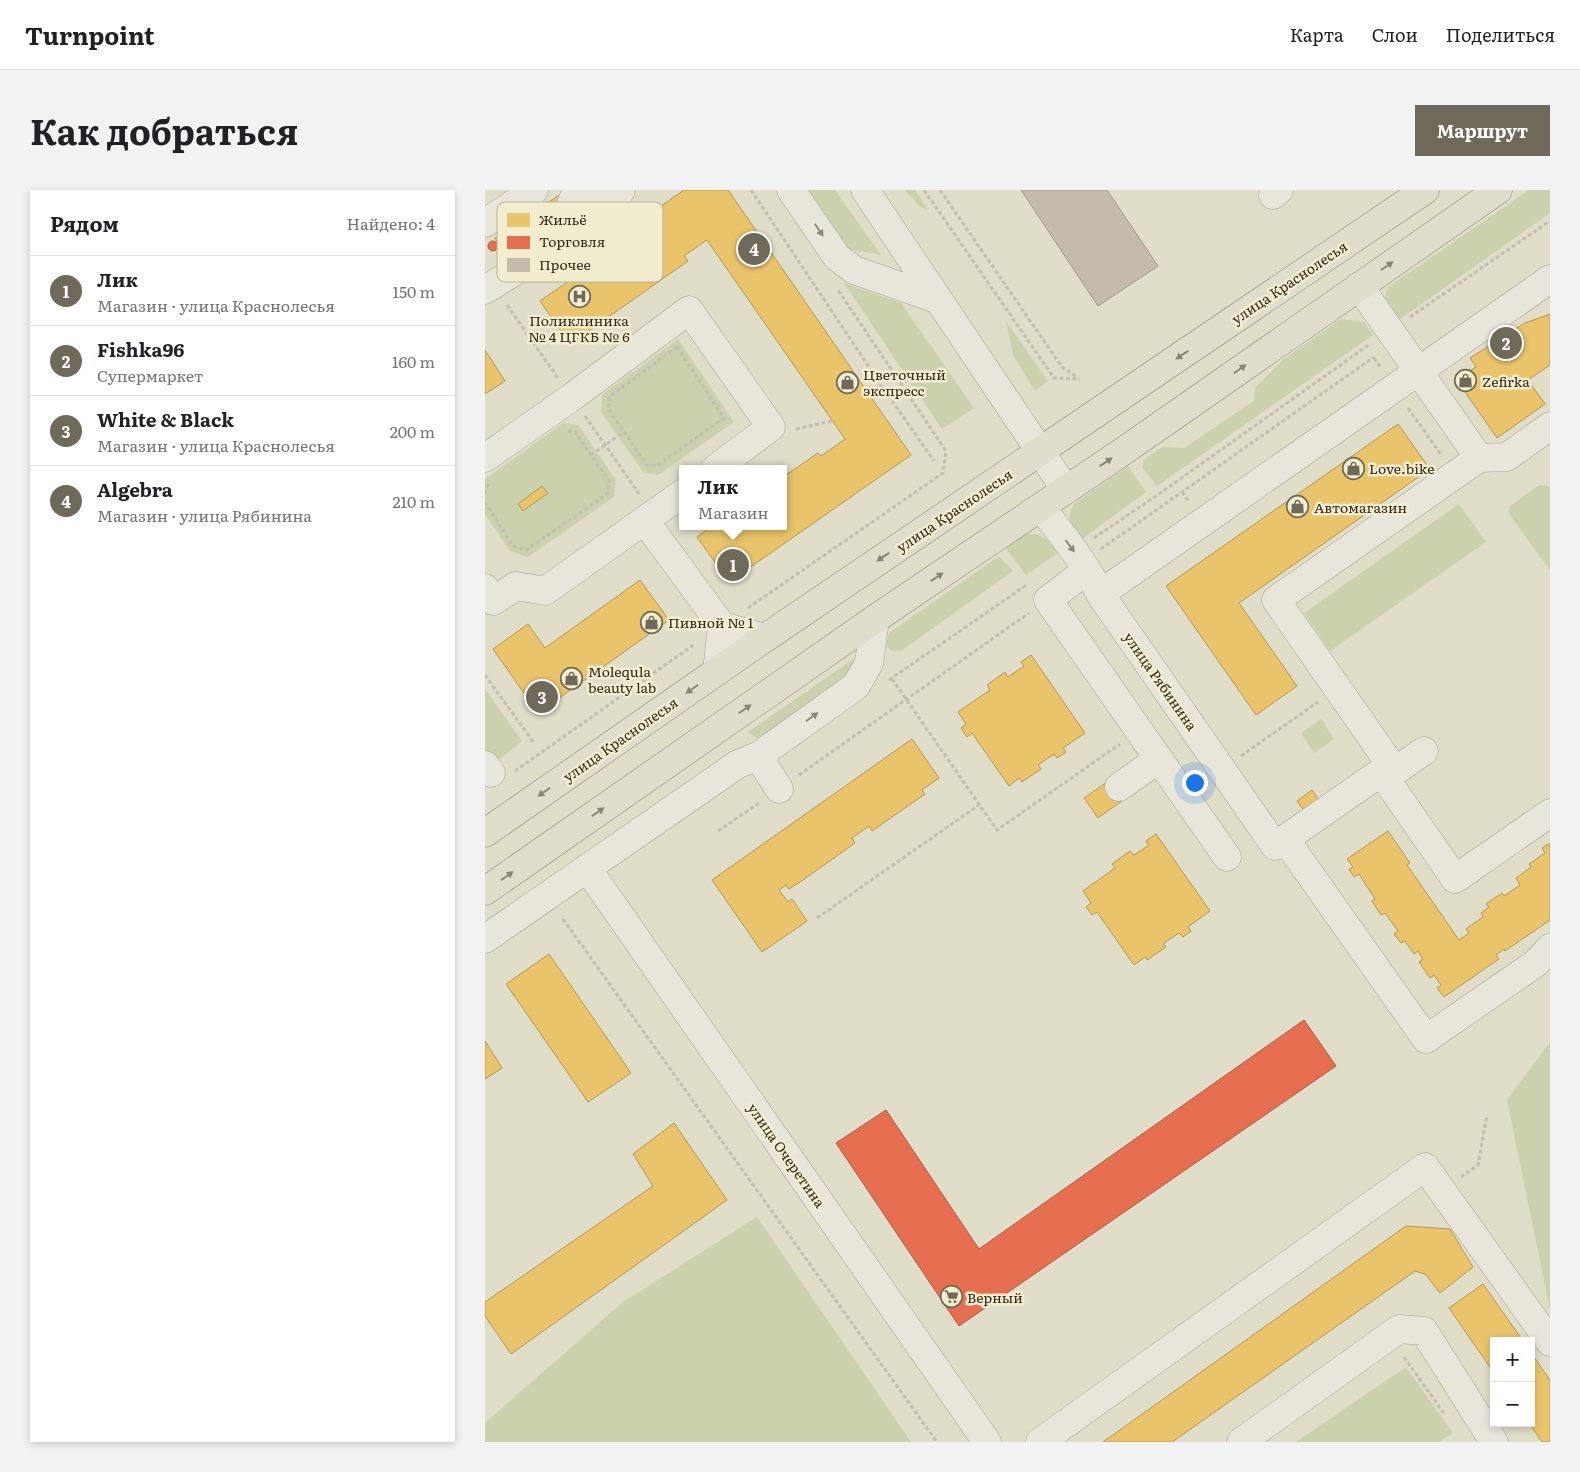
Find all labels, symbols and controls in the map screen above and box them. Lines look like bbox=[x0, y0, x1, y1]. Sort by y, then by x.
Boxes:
text: Turnpoint bbox=[25, 17, 155, 52]
text: Карта bbox=[1290, 21, 1344, 48]
text: Слои bbox=[1372, 21, 1418, 48]
text: Поделиться bbox=[1446, 21, 1555, 48]
text: Как добраться bbox=[30, 104, 298, 156]
button: Маршрут bbox=[1415, 105, 1550, 156]
legend bbox=[497, 202, 663, 282]
text: Рядом bbox=[50, 207, 119, 238]
text: Жильё bbox=[539, 209, 587, 229]
text: Найдено: 4 bbox=[347, 211, 435, 235]
one-way arrow bbox=[814, 224, 824, 237]
pin: 4 bbox=[738, 230, 770, 268]
text: Торговля bbox=[539, 231, 605, 251]
street label: улица Краснолесья bbox=[1227, 236, 1351, 328]
text: Прочее bbox=[539, 254, 591, 274]
one-way arrow bbox=[1380, 261, 1394, 271]
text: Лик bbox=[97, 265, 138, 293]
text: 1 bbox=[63, 279, 69, 303]
text: 150 m bbox=[392, 279, 435, 303]
hospital icon: Поликлиника № 4 ЦГКБ № 6 bbox=[567, 285, 591, 309]
text: Магазин · улица Краснолесья bbox=[97, 293, 335, 317]
place label: Поликлиника № 4 ЦГКБ № 6 bbox=[528, 310, 630, 346]
pin: 2 bbox=[1490, 324, 1522, 362]
text: Fishka96 bbox=[97, 335, 184, 363]
text: 2 bbox=[62, 349, 70, 373]
text: 160 m bbox=[392, 349, 435, 373]
one-way arrow bbox=[1176, 350, 1189, 360]
text: Супермаркет bbox=[97, 363, 203, 387]
place label: Цветочный экспресс bbox=[863, 364, 946, 400]
one-way arrow bbox=[1233, 364, 1247, 374]
shop icon: Zefirka bbox=[1454, 369, 1478, 393]
shop icon: Цветочный экспресс bbox=[835, 370, 859, 394]
place label: Zefirka bbox=[1482, 371, 1530, 391]
text: White & Black bbox=[97, 405, 234, 433]
text: 3 bbox=[62, 419, 70, 443]
text: 200 m bbox=[390, 419, 435, 443]
text: Магазин · улица Краснолесья bbox=[97, 433, 335, 457]
shop icon: Love.bike bbox=[1341, 456, 1365, 480]
one-way arrow bbox=[1100, 457, 1113, 467]
place label: Love.bike bbox=[1369, 458, 1434, 478]
street label: улица Краснолесья bbox=[892, 464, 1016, 556]
popup bbox=[679, 465, 787, 530]
text: Лик bbox=[698, 472, 738, 500]
text: Algebra bbox=[97, 475, 173, 503]
text: 4 bbox=[61, 489, 71, 513]
text: 210 m bbox=[392, 489, 435, 513]
shop icon: Автомагазин bbox=[1286, 495, 1310, 519]
place label: Автомагазин bbox=[1314, 497, 1407, 517]
text: Магазин bbox=[698, 500, 768, 524]
text: Магазин · улица Рябинина bbox=[97, 503, 312, 527]
one-way arrow bbox=[1065, 539, 1076, 552]
pin: 1 bbox=[717, 546, 749, 584]
one-way arrow bbox=[877, 552, 890, 562]
one-way arrow bbox=[930, 572, 943, 582]
shop icon: Пивной № 1 bbox=[640, 610, 664, 634]
place label: Пивной № 1 bbox=[668, 612, 754, 632]
street label: улица Рябинина bbox=[1120, 628, 1203, 735]
place label: Molequla beauty lab bbox=[588, 661, 656, 697]
shop icon: Molequla beauty lab bbox=[560, 667, 584, 691]
pin: 3 bbox=[526, 678, 558, 716]
one-way arrow bbox=[685, 684, 698, 694]
street label: улица Краснолесья bbox=[559, 692, 681, 786]
one-way arrow bbox=[739, 704, 752, 714]
one-way arrow bbox=[805, 712, 819, 722]
your location bbox=[1182, 770, 1208, 796]
one-way arrow bbox=[537, 787, 551, 797]
one-way arrow bbox=[591, 807, 605, 817]
one-way arrow bbox=[500, 871, 514, 881]
street label: улица Очеретина bbox=[744, 1099, 831, 1211]
supermarket icon: Верный bbox=[939, 1285, 963, 1309]
place label: Верный bbox=[967, 1287, 1023, 1307]
map controls bbox=[1490, 1337, 1535, 1427]
button: + bbox=[1490, 1337, 1535, 1382]
button: − bbox=[1490, 1382, 1535, 1427]

